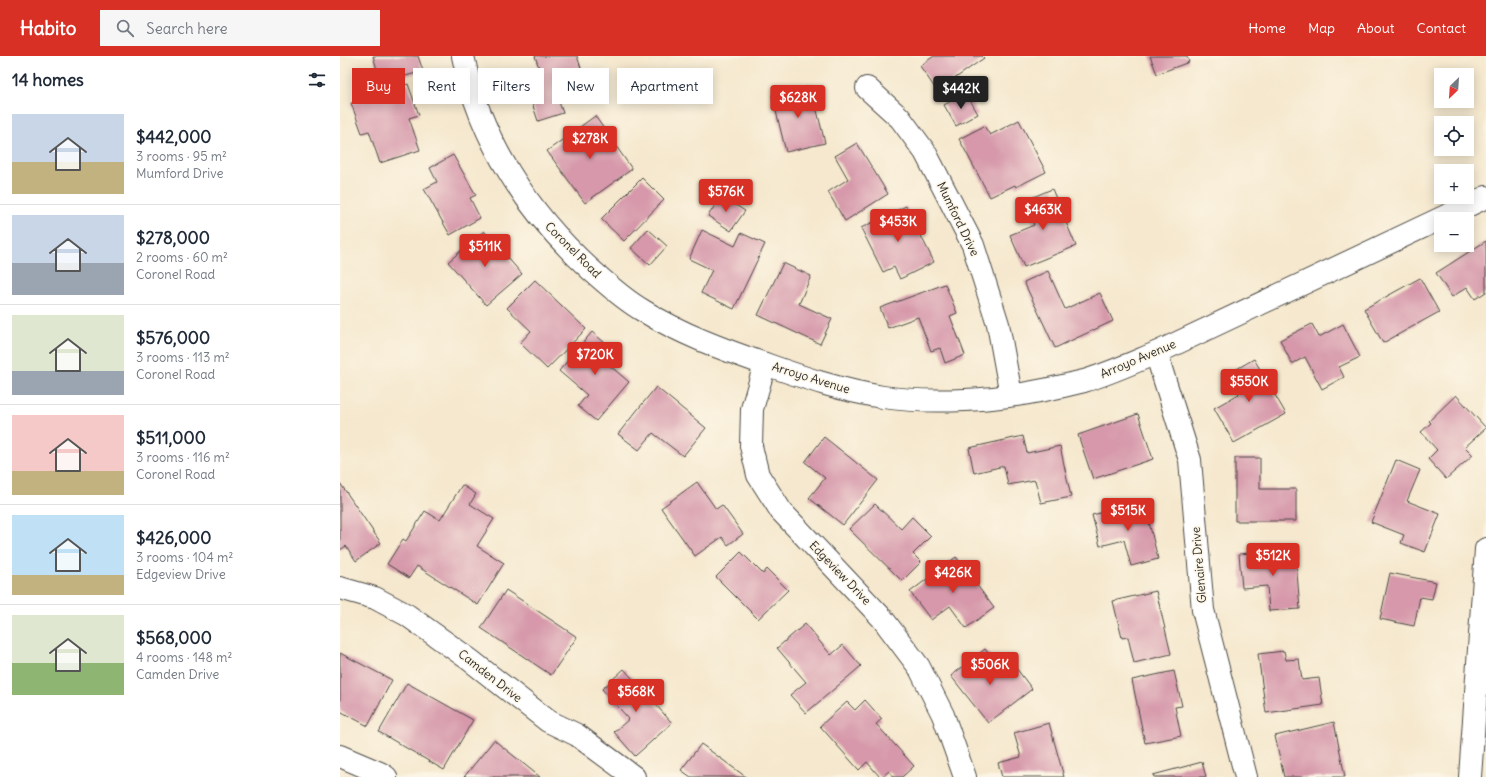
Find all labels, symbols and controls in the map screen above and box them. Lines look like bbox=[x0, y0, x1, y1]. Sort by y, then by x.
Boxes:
search box bbox=[100, 10, 380, 46]
text: Habito bbox=[20, 16, 76, 40]
icon: search bbox=[114, 17, 136, 39]
text: Search here bbox=[146, 19, 228, 38]
text: Home bbox=[1248, 19, 1286, 37]
text: Map bbox=[1308, 19, 1335, 37]
text: About bbox=[1357, 19, 1395, 37]
text: Contact bbox=[1417, 19, 1466, 37]
chip: Buy bbox=[352, 68, 405, 104]
chip: Rent bbox=[413, 68, 470, 104]
chip: Filters bbox=[478, 68, 544, 104]
chip: New bbox=[552, 68, 609, 104]
chip: Apartment bbox=[617, 68, 713, 104]
north arrow bbox=[1434, 68, 1474, 108]
map controls bbox=[1434, 68, 1474, 252]
text: 14 homes bbox=[12, 69, 84, 91]
icon: filters bbox=[306, 69, 328, 91]
pin: $442K bbox=[933, 76, 989, 110]
text: $442K bbox=[942, 80, 980, 97]
pin: $628K bbox=[770, 85, 826, 119]
text: $628K bbox=[779, 89, 817, 106]
button: locate bbox=[1434, 116, 1474, 156]
text: $442,000 bbox=[136, 126, 212, 148]
pin: $278K bbox=[562, 126, 618, 160]
icon: home bbox=[44, 130, 92, 178]
text: $278K bbox=[572, 130, 608, 147]
text: 3 rooms · 95 m² bbox=[136, 148, 227, 165]
button: + bbox=[1434, 164, 1474, 204]
text: Mumford Drive bbox=[136, 165, 223, 182]
pin: $576K bbox=[698, 179, 754, 213]
street label: Mumford Drive bbox=[934, 179, 983, 258]
text: $576K bbox=[708, 183, 744, 200]
pin: $463K bbox=[1015, 197, 1071, 231]
text: $463K bbox=[1024, 201, 1062, 218]
pin: $453K bbox=[870, 209, 926, 243]
button: − bbox=[1434, 212, 1474, 252]
text: $453K bbox=[879, 213, 917, 230]
street label: Coronel Road bbox=[542, 218, 605, 281]
text: $278,000 bbox=[136, 227, 210, 249]
icon: home bbox=[44, 231, 92, 279]
pin: $511K bbox=[457, 234, 513, 268]
text: $511K bbox=[468, 238, 502, 255]
text: 2 rooms · 60 m² bbox=[136, 249, 228, 266]
text: Coronel Road bbox=[136, 266, 215, 283]
text: $576,000 bbox=[136, 327, 210, 349]
icon: home bbox=[44, 331, 92, 379]
street label: Arroyo Avenue bbox=[1098, 336, 1178, 381]
pin: $720K bbox=[567, 342, 623, 376]
text: $720K bbox=[576, 346, 614, 363]
text: 3 rooms · 113 m² bbox=[136, 349, 230, 366]
street label: Arroyo Avenue bbox=[770, 359, 852, 397]
text: Coronel Road bbox=[136, 366, 215, 383]
pin: $550K bbox=[1221, 369, 1277, 403]
text: $550K bbox=[1230, 373, 1268, 390]
text: $511,000 bbox=[136, 427, 206, 449]
icon: home bbox=[44, 431, 92, 479]
text: 3 rooms · 116 m² bbox=[136, 449, 230, 466]
text: Coronel Road bbox=[136, 466, 215, 483]
pin: $515K bbox=[1100, 498, 1156, 532]
text: $515K bbox=[1110, 502, 1146, 519]
street label: Glenaire Drive bbox=[1188, 526, 1209, 604]
text: $426,000 bbox=[136, 527, 212, 549]
icon: home bbox=[44, 531, 92, 579]
street label: Edgeview Drive bbox=[806, 538, 874, 608]
pin: $512K bbox=[1245, 543, 1301, 577]
text: $512K bbox=[1256, 547, 1291, 564]
text: 3 rooms · 104 m² bbox=[136, 549, 233, 566]
pin: $426K bbox=[925, 560, 981, 594]
text: $426K bbox=[934, 564, 972, 581]
text: Edgeview Drive bbox=[136, 566, 226, 583]
text: $568,000 bbox=[136, 627, 212, 649]
icon: home bbox=[44, 631, 92, 679]
street label: Camden Drive bbox=[455, 646, 525, 705]
text: 4 rooms · 148 m² bbox=[136, 649, 232, 666]
pin: $506K bbox=[962, 652, 1018, 686]
text: $506K bbox=[971, 656, 1009, 673]
text: Camden Drive bbox=[136, 666, 219, 683]
pin: $568K bbox=[608, 679, 664, 713]
text: $568K bbox=[617, 683, 655, 700]

